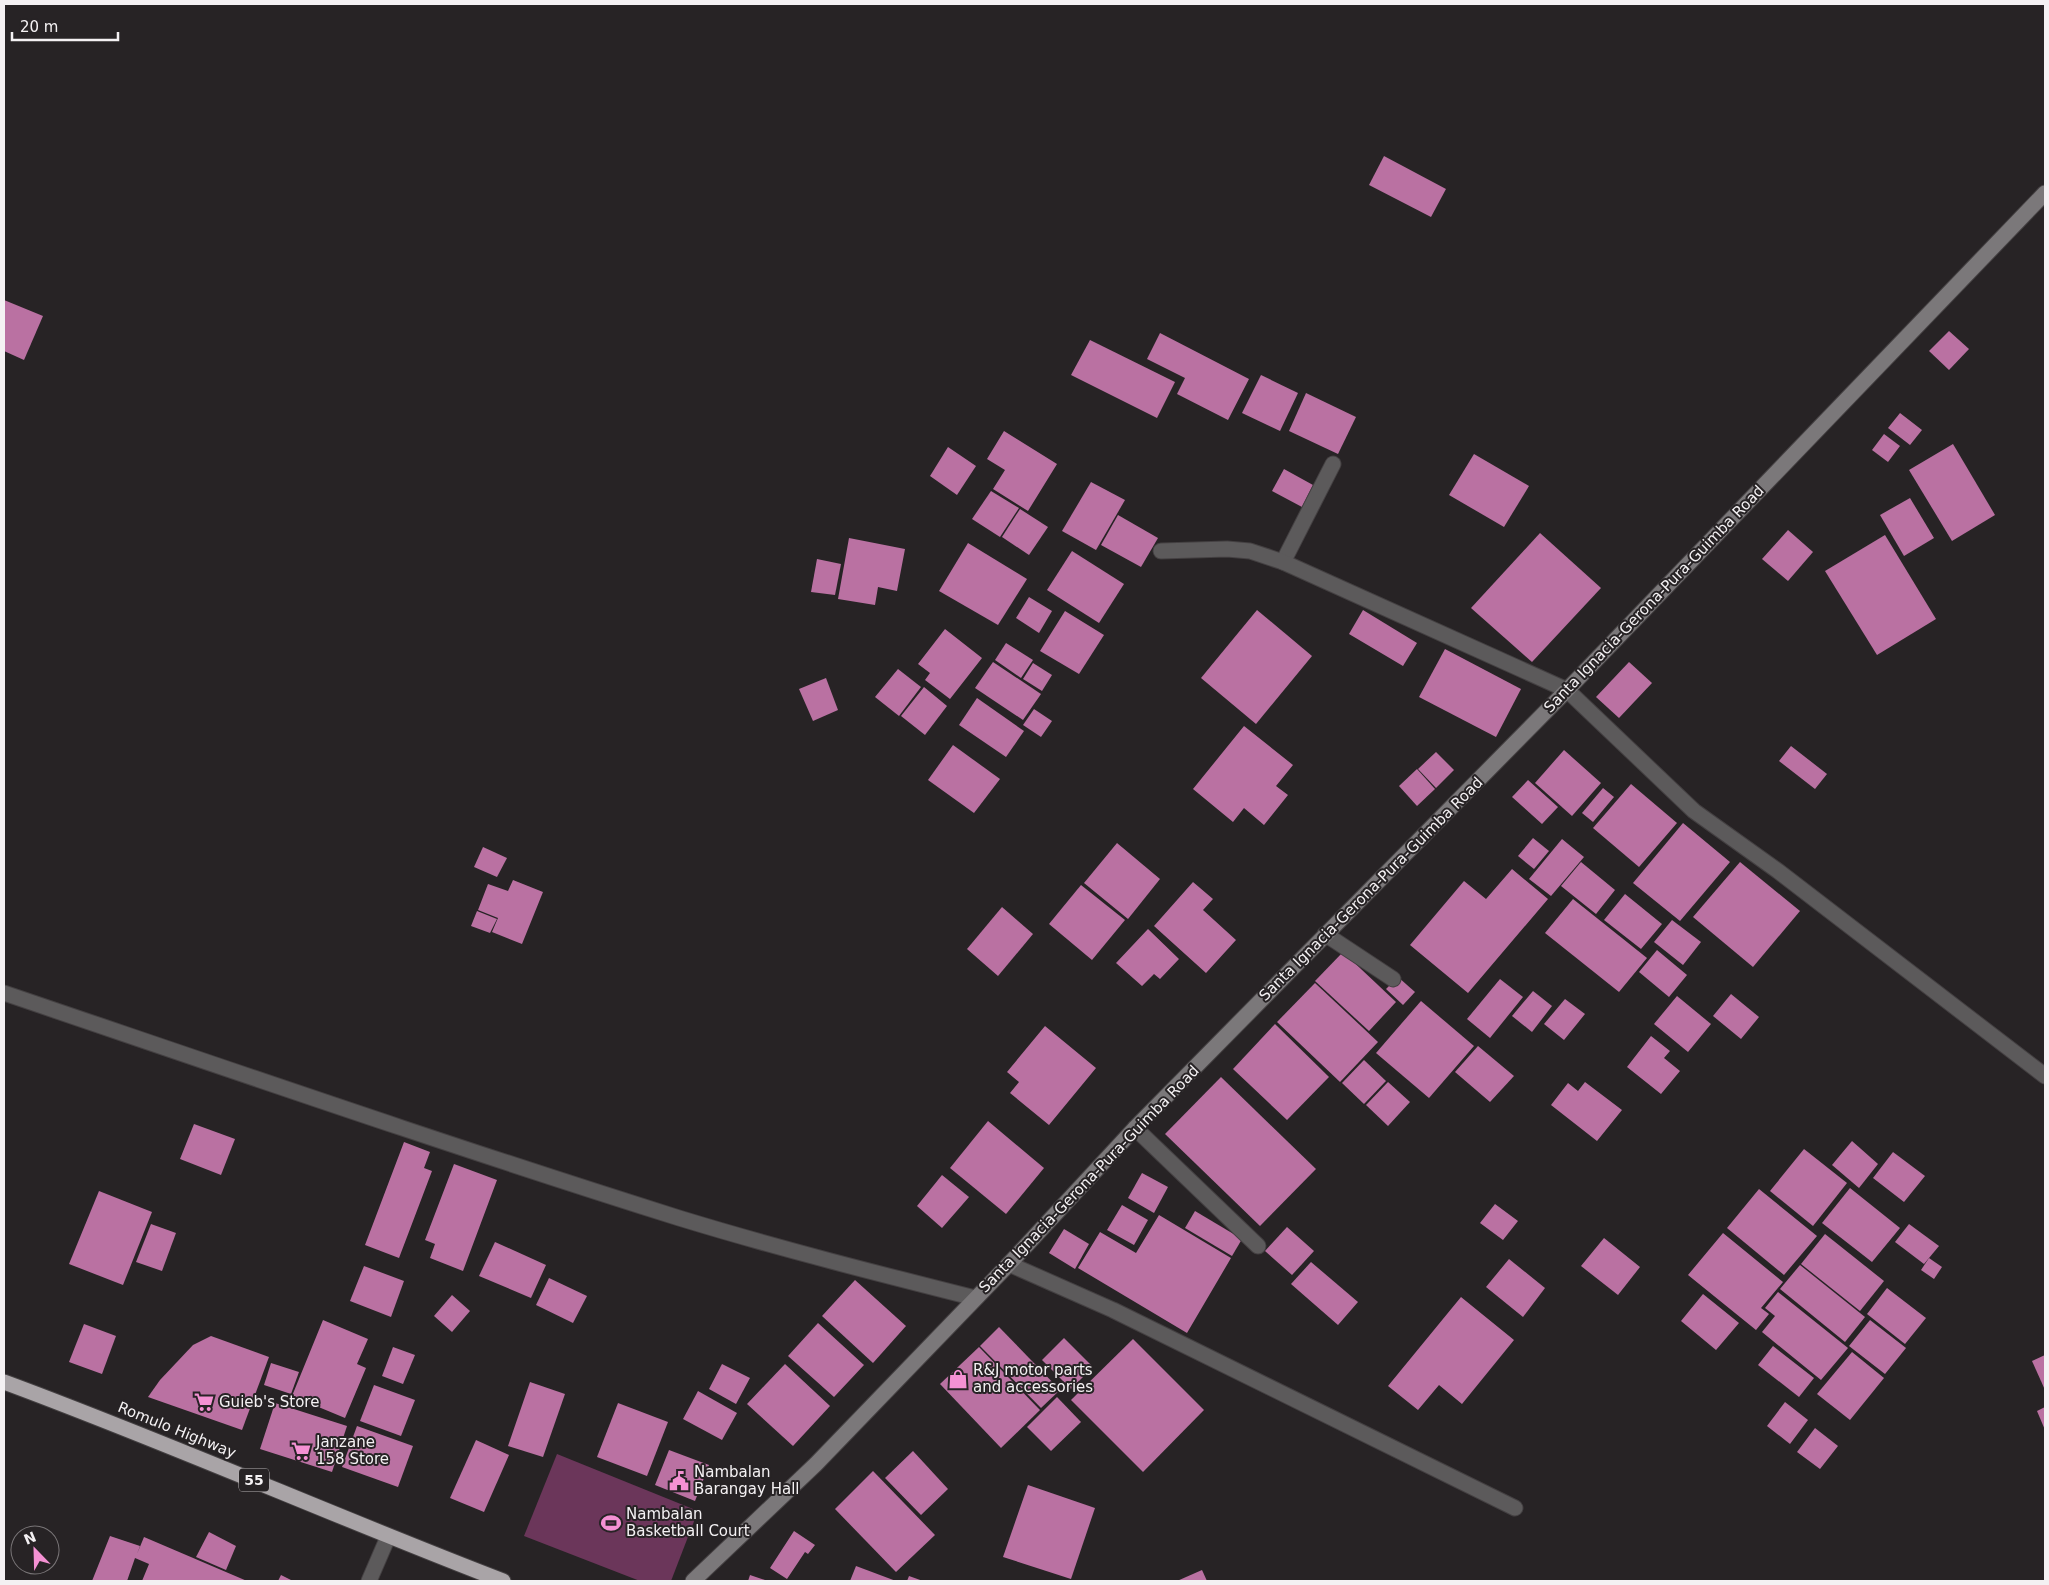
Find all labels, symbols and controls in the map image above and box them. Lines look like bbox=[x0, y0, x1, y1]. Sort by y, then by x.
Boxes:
scale bar bbox=[12, 10, 119, 42]
text: 20 m bbox=[20, 18, 58, 36]
street label: Santa Ignacia-Gerona-Pura-Guimba Road bbox=[1540, 482, 1768, 716]
street label: Santa Ignacia-Gerona-Pura-Guimba Road bbox=[1255, 773, 1487, 1005]
street label: Santa Ignacia-Gerona-Pura-Guimba Road bbox=[975, 1062, 1203, 1296]
place label: R&J motor parts and accessories bbox=[973, 1361, 1093, 1396]
shop icon: R&J motor parts and accessories bbox=[947, 1368, 969, 1390]
supermarket icon: Guieb's Store bbox=[193, 1391, 215, 1413]
place label: Guieb's Store bbox=[219, 1393, 319, 1411]
street label: Romulo Highway bbox=[115, 1398, 239, 1462]
place label: Janzane 158 Store bbox=[315, 1433, 389, 1468]
supermarket icon: Janzane 158 Store bbox=[290, 1440, 312, 1462]
place label: Nambalan Barangay Hall bbox=[694, 1463, 800, 1498]
road number: 55 bbox=[239, 1468, 269, 1492]
public building icon: Nambalan Barangay Hall bbox=[668, 1470, 690, 1492]
place label: Nambalan Basketball Court bbox=[626, 1505, 750, 1540]
sports icon: Nambalan Basketball Court bbox=[600, 1512, 622, 1534]
north arrow bbox=[10, 1525, 60, 1575]
text: N bbox=[21, 1528, 38, 1548]

